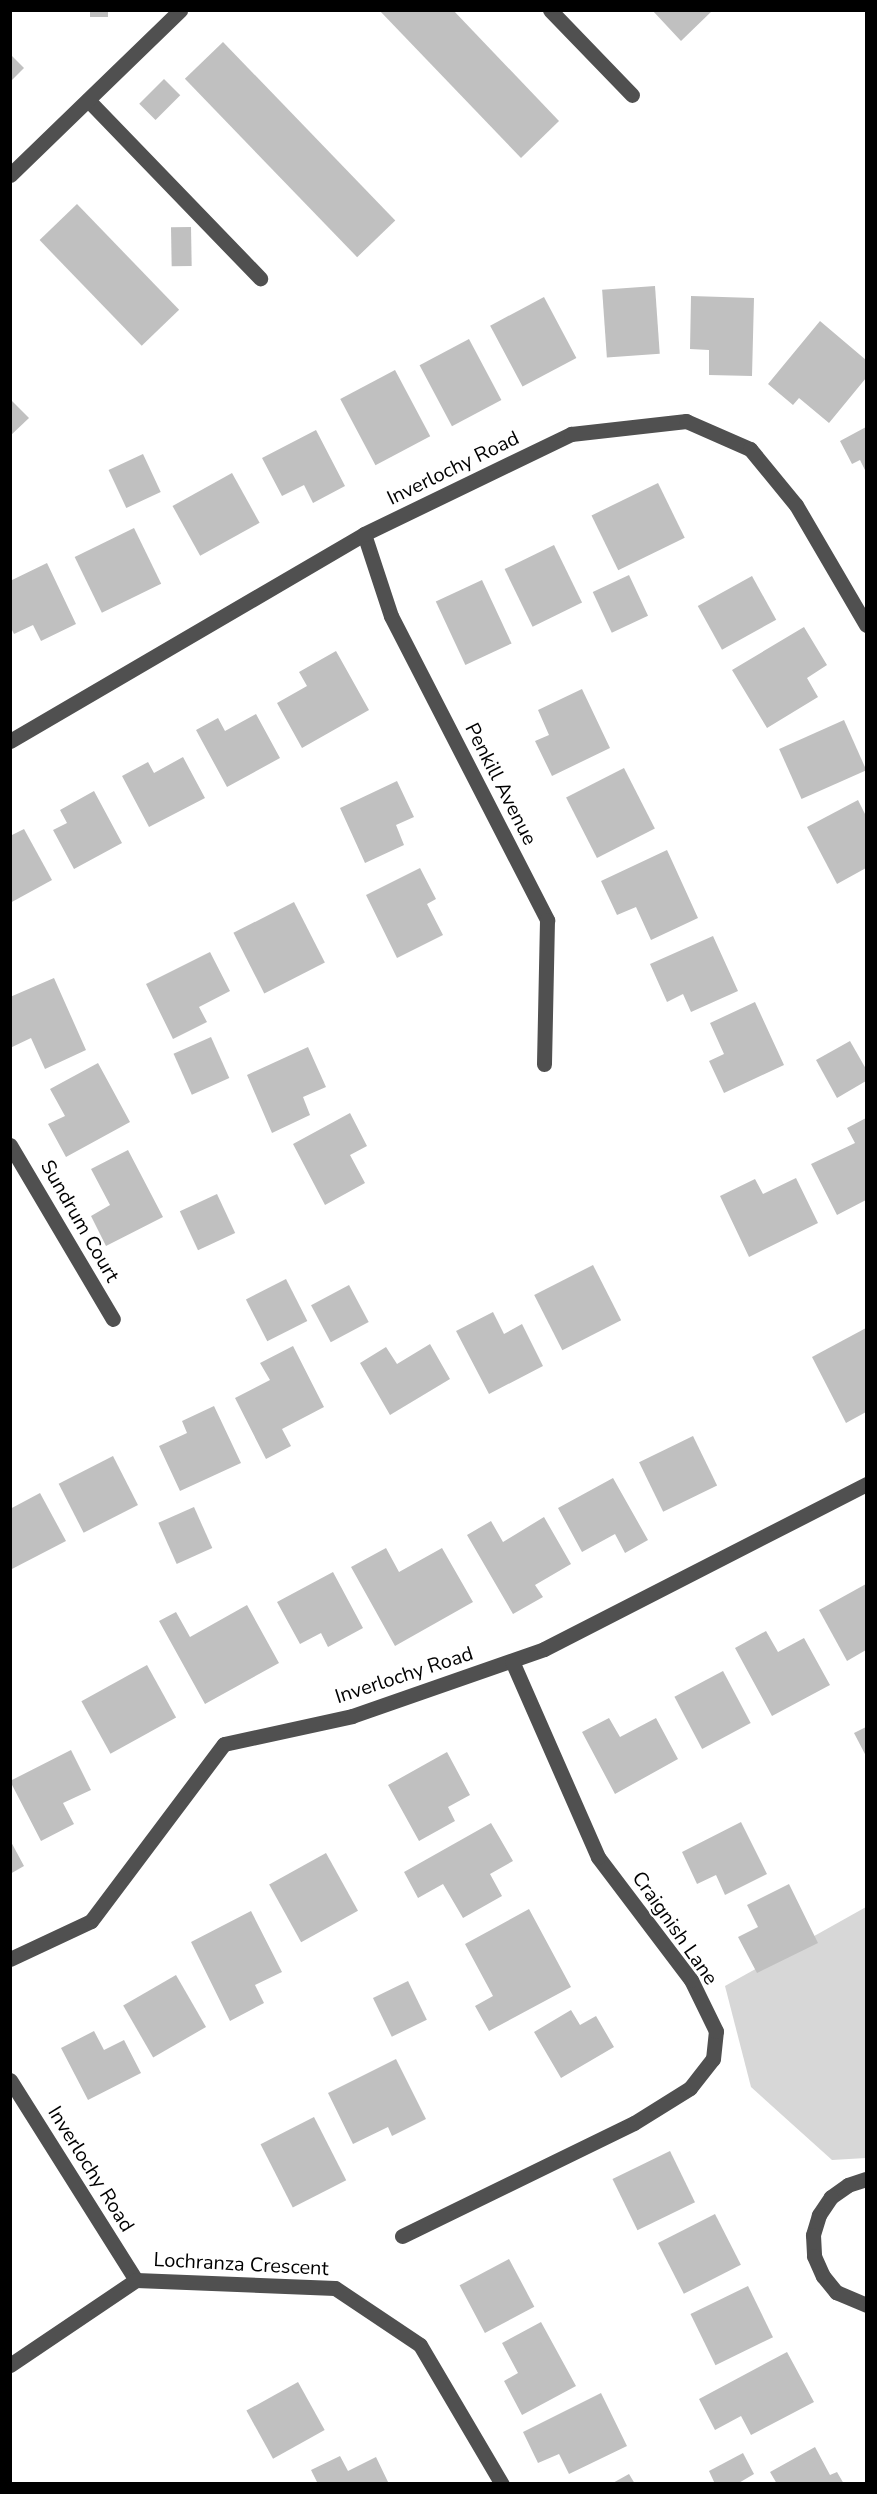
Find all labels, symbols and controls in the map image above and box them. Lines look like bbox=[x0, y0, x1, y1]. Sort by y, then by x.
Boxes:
street label: Inverlochy Road bbox=[383, 426, 523, 510]
street label: Penkill Avenue bbox=[460, 719, 542, 849]
street label: Sundrum Court bbox=[35, 1156, 125, 1286]
street label: Inverlochy Road bbox=[332, 1641, 476, 1709]
street label: Craignish Lane bbox=[627, 1867, 723, 1989]
street label: Inverlochy Road bbox=[43, 2102, 139, 2236]
street label: Lochranza Crescent bbox=[153, 2247, 329, 2281]

